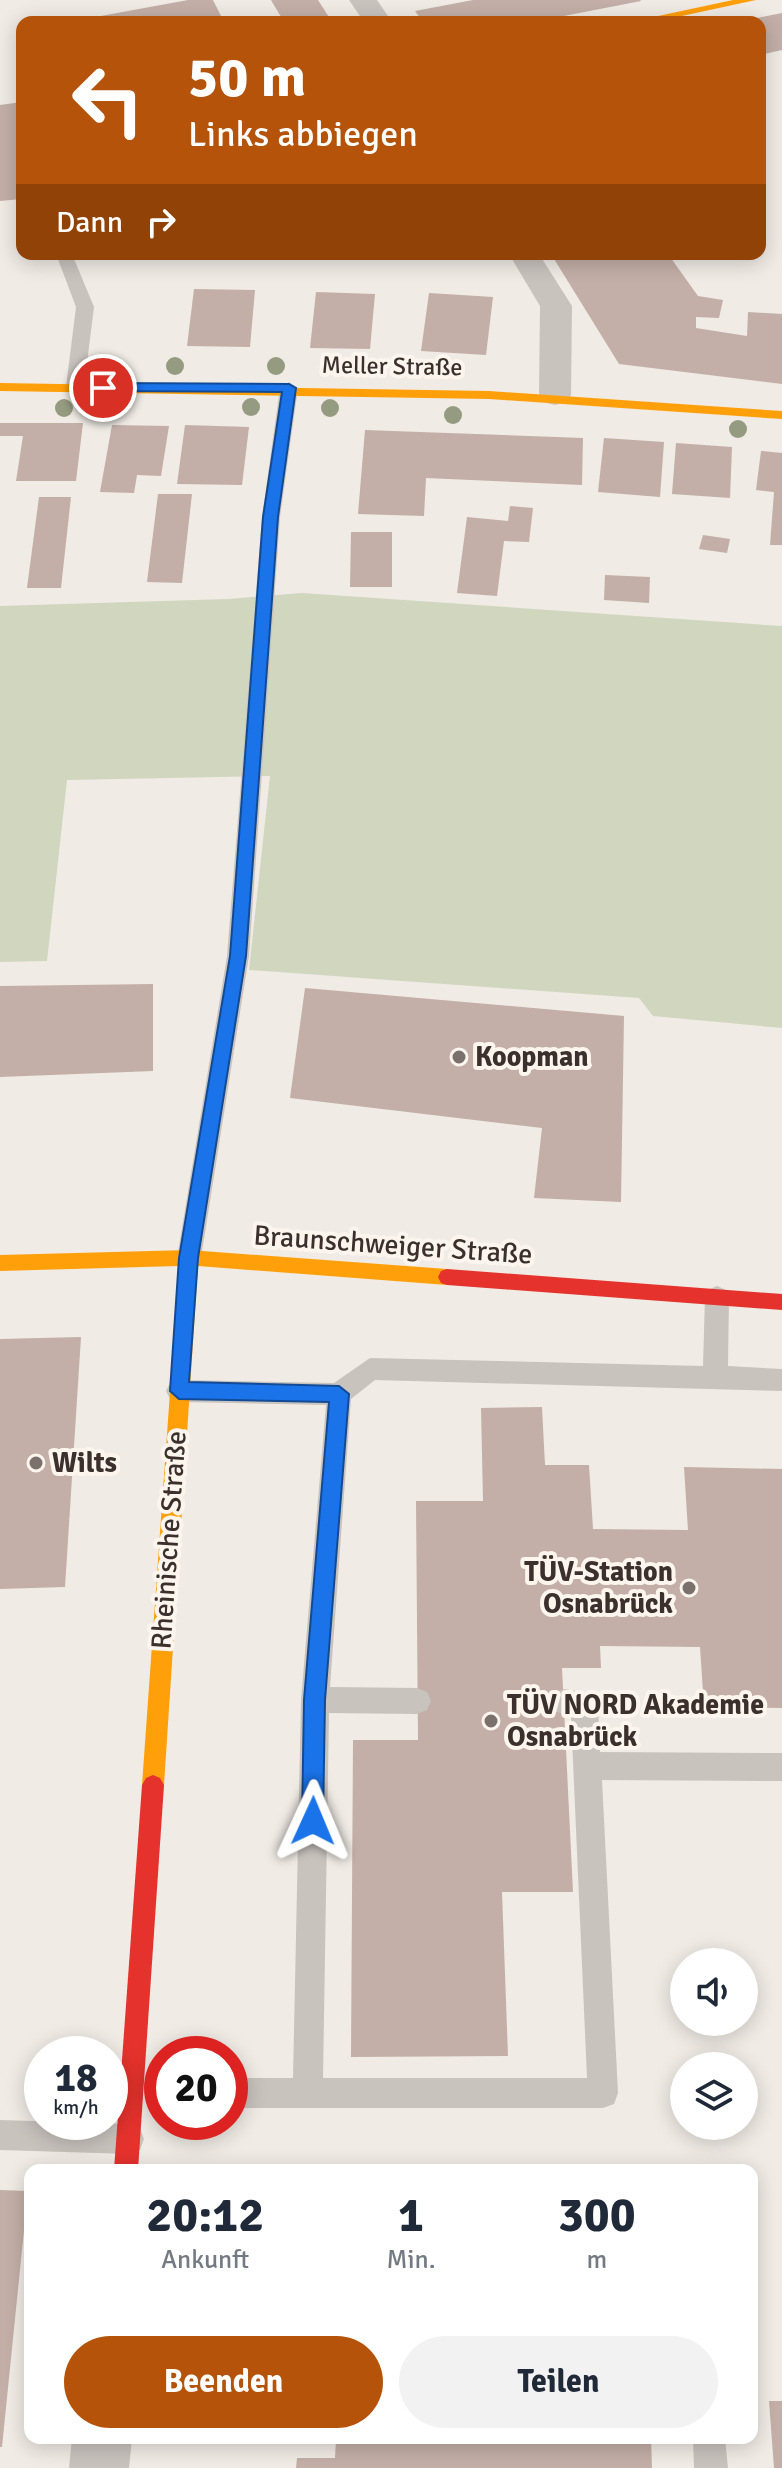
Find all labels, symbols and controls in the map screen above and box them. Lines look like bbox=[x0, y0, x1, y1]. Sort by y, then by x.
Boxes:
text: 50 m bbox=[188, 43, 306, 112]
icon: left bbox=[56, 48, 160, 152]
text: Links abbiegen bbox=[188, 112, 418, 157]
icon: right bbox=[139, 200, 183, 244]
text: Dann bbox=[56, 204, 123, 241]
street label: Meller Straße bbox=[321, 350, 463, 382]
pin bbox=[69, 354, 137, 422]
icon: arrive bbox=[81, 366, 125, 410]
place label: Koopman bbox=[475, 1040, 589, 1074]
marker: Koopman bbox=[450, 1048, 468, 1066]
street label: Braunschweiger Straße bbox=[252, 1218, 534, 1272]
street label: Rheinische Straße bbox=[144, 1430, 194, 1650]
place label: Wilts bbox=[52, 1446, 117, 1480]
marker: Wilts bbox=[27, 1454, 45, 1472]
place label: TÜV-Station Osnabrück bbox=[524, 1555, 673, 1621]
marker: TÜV-Station Osnabrück bbox=[680, 1579, 698, 1597]
place label: TÜV NORD Akademie Osnabrück bbox=[507, 1688, 764, 1754]
marker: TÜV NORD Akademie Osnabrück bbox=[482, 1712, 500, 1730]
position arrow bbox=[271, 1779, 355, 1863]
map controls bbox=[670, 1948, 758, 2140]
button: sound bbox=[670, 1948, 758, 2036]
speed limit sign: 20 bbox=[144, 2036, 248, 2140]
button: layers bbox=[670, 2052, 758, 2140]
text: 18 bbox=[54, 2053, 98, 2103]
text: km/h bbox=[53, 2095, 99, 2120]
text: 20:12 bbox=[146, 2186, 264, 2245]
text: 1 bbox=[398, 2186, 424, 2245]
text: 300 bbox=[558, 2186, 636, 2245]
text: Ankunft bbox=[161, 2244, 249, 2276]
text: Min. bbox=[386, 2244, 436, 2276]
text: m bbox=[586, 2244, 607, 2276]
button: Beenden bbox=[64, 2336, 383, 2428]
button: Teilen bbox=[399, 2336, 718, 2428]

